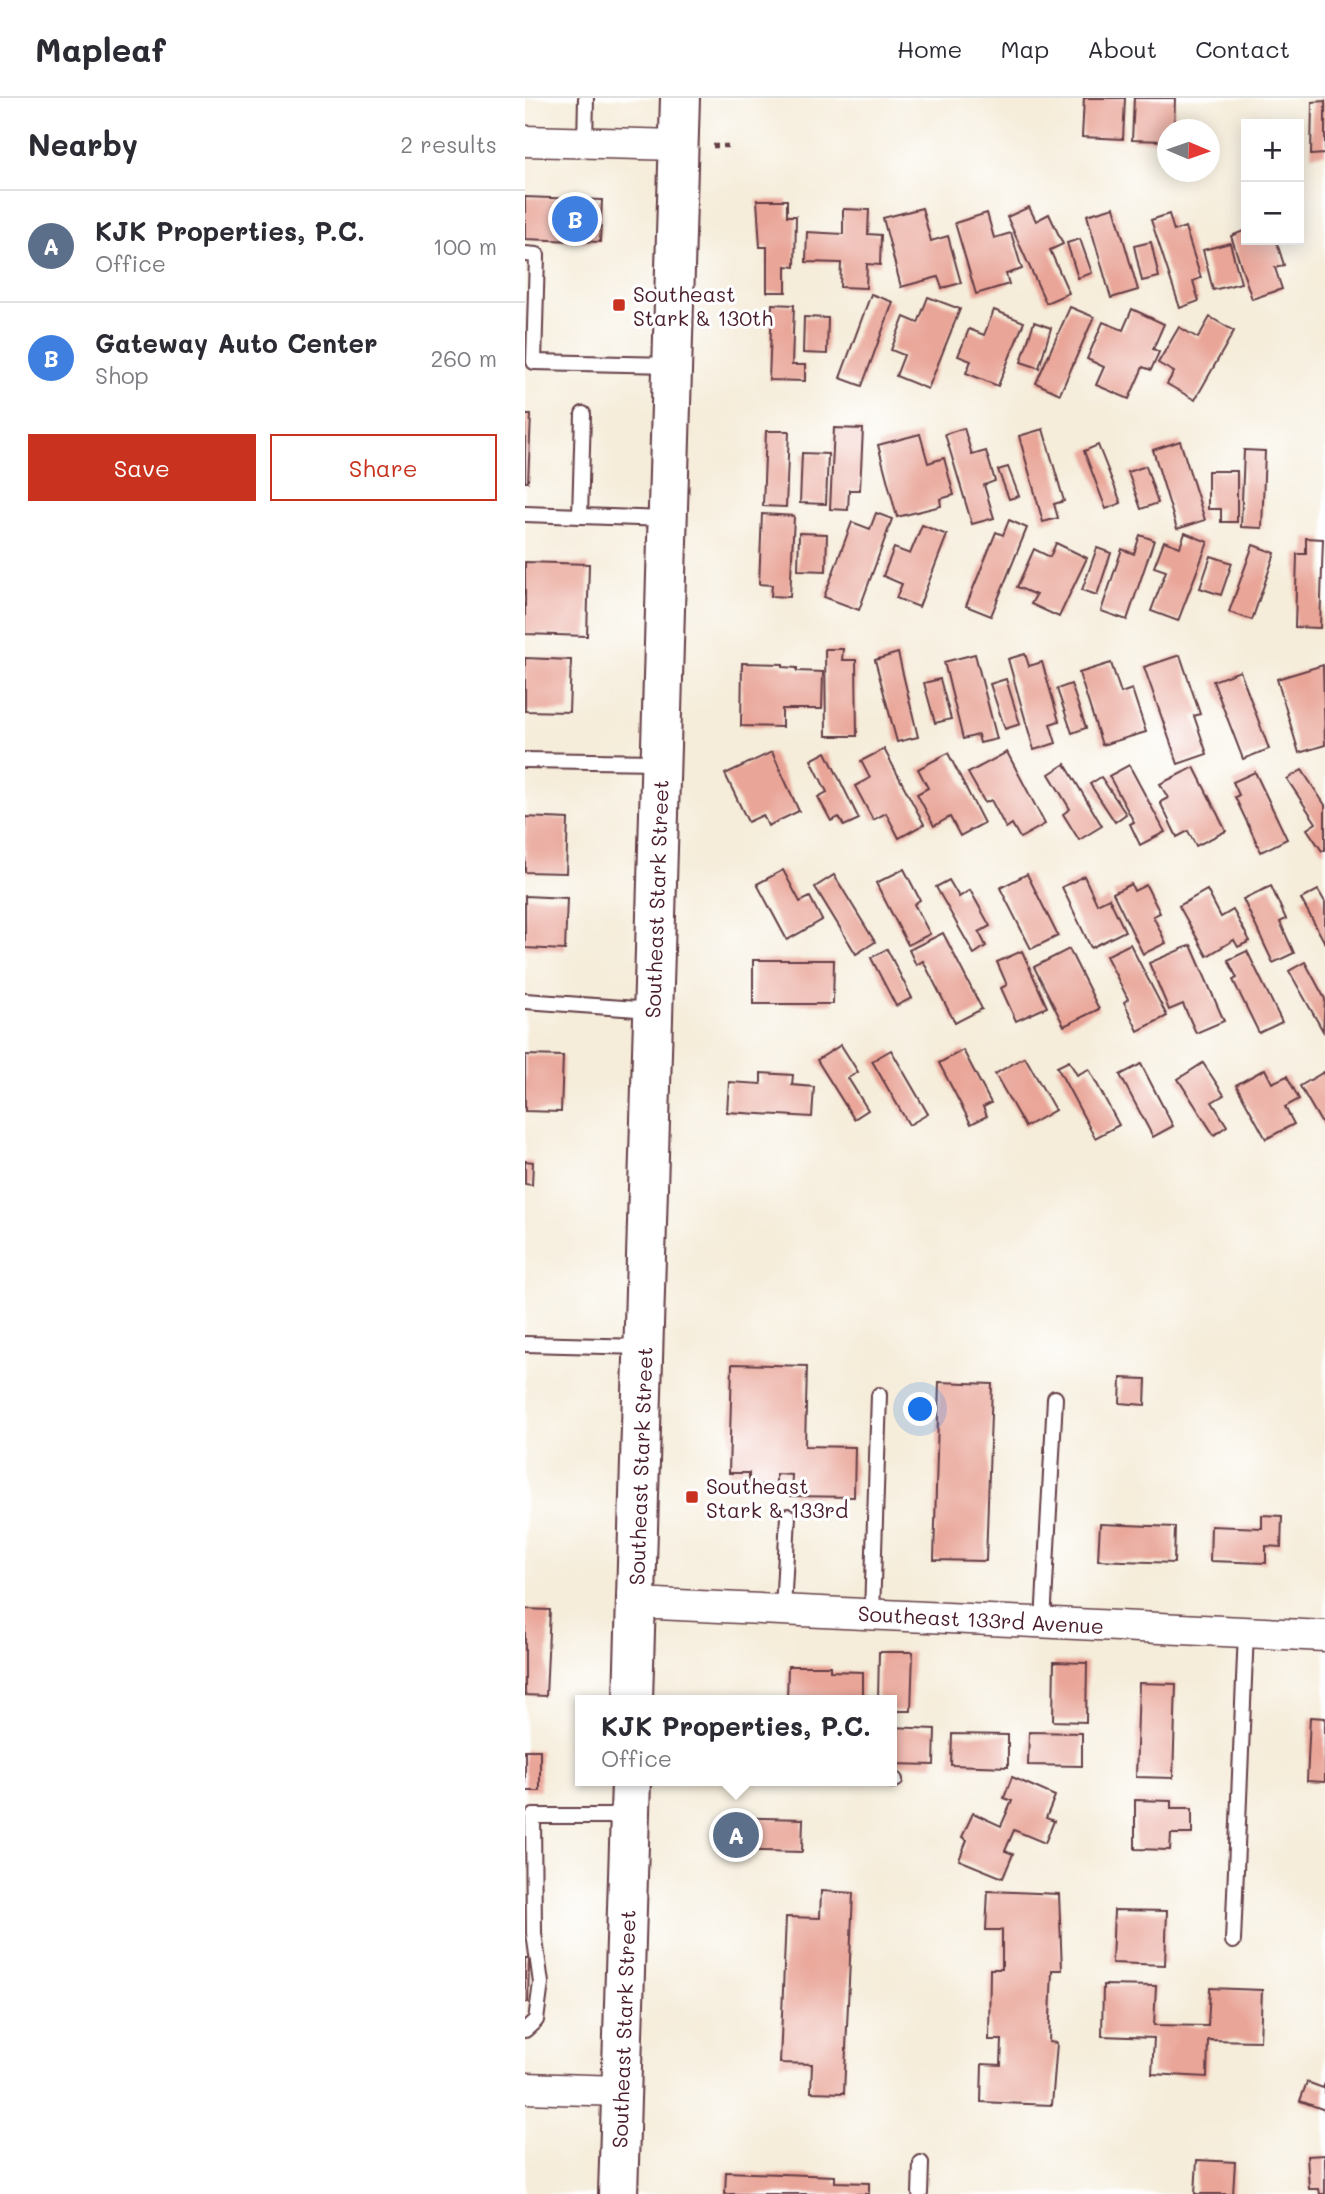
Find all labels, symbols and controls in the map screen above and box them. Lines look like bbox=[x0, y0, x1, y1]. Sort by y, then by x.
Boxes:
text: Mapleaf bbox=[35, 27, 166, 70]
text: Home bbox=[897, 33, 962, 64]
text: Map bbox=[1000, 33, 1049, 64]
text: About bbox=[1087, 33, 1157, 64]
text: Contact bbox=[1195, 33, 1290, 64]
north arrow bbox=[1157, 119, 1220, 182]
map controls bbox=[1241, 119, 1304, 245]
button: + bbox=[1241, 119, 1304, 182]
text: Nearby bbox=[28, 124, 138, 164]
text: 2 results bbox=[400, 129, 497, 159]
button: − bbox=[1241, 182, 1304, 245]
pin: B bbox=[552, 193, 598, 245]
text: KJK Properties, P.C. bbox=[95, 214, 365, 248]
text: A bbox=[43, 231, 59, 261]
text: 100 m bbox=[433, 231, 497, 261]
text: Office bbox=[95, 248, 166, 278]
place label: Southeast Stark & 130th bbox=[633, 280, 773, 331]
marker: Southeast Stark & 130th bbox=[611, 297, 627, 313]
text: Gateway Auto Center bbox=[95, 326, 377, 360]
text: B bbox=[43, 343, 59, 373]
text: 260 m bbox=[430, 343, 497, 373]
text: Shop bbox=[95, 360, 149, 390]
button: Save bbox=[28, 434, 256, 501]
button: Share bbox=[270, 434, 497, 501]
street label: Southeast Stark Street bbox=[638, 779, 674, 1019]
street label: Southeast Stark Street bbox=[622, 1346, 658, 1586]
your location bbox=[903, 1392, 937, 1426]
place label: Southeast Stark & 133rd bbox=[706, 1472, 848, 1523]
marker: Southeast Stark & 133rd bbox=[684, 1489, 700, 1505]
street label: Southeast 133rd Avenue bbox=[857, 1599, 1105, 1639]
popup bbox=[575, 1695, 897, 1786]
text: KJK Properties, P.C. bbox=[601, 1709, 871, 1743]
text: Office bbox=[601, 1743, 672, 1773]
pin: A bbox=[713, 1809, 759, 1861]
street label: Southeast Stark Street bbox=[605, 1909, 641, 2149]

